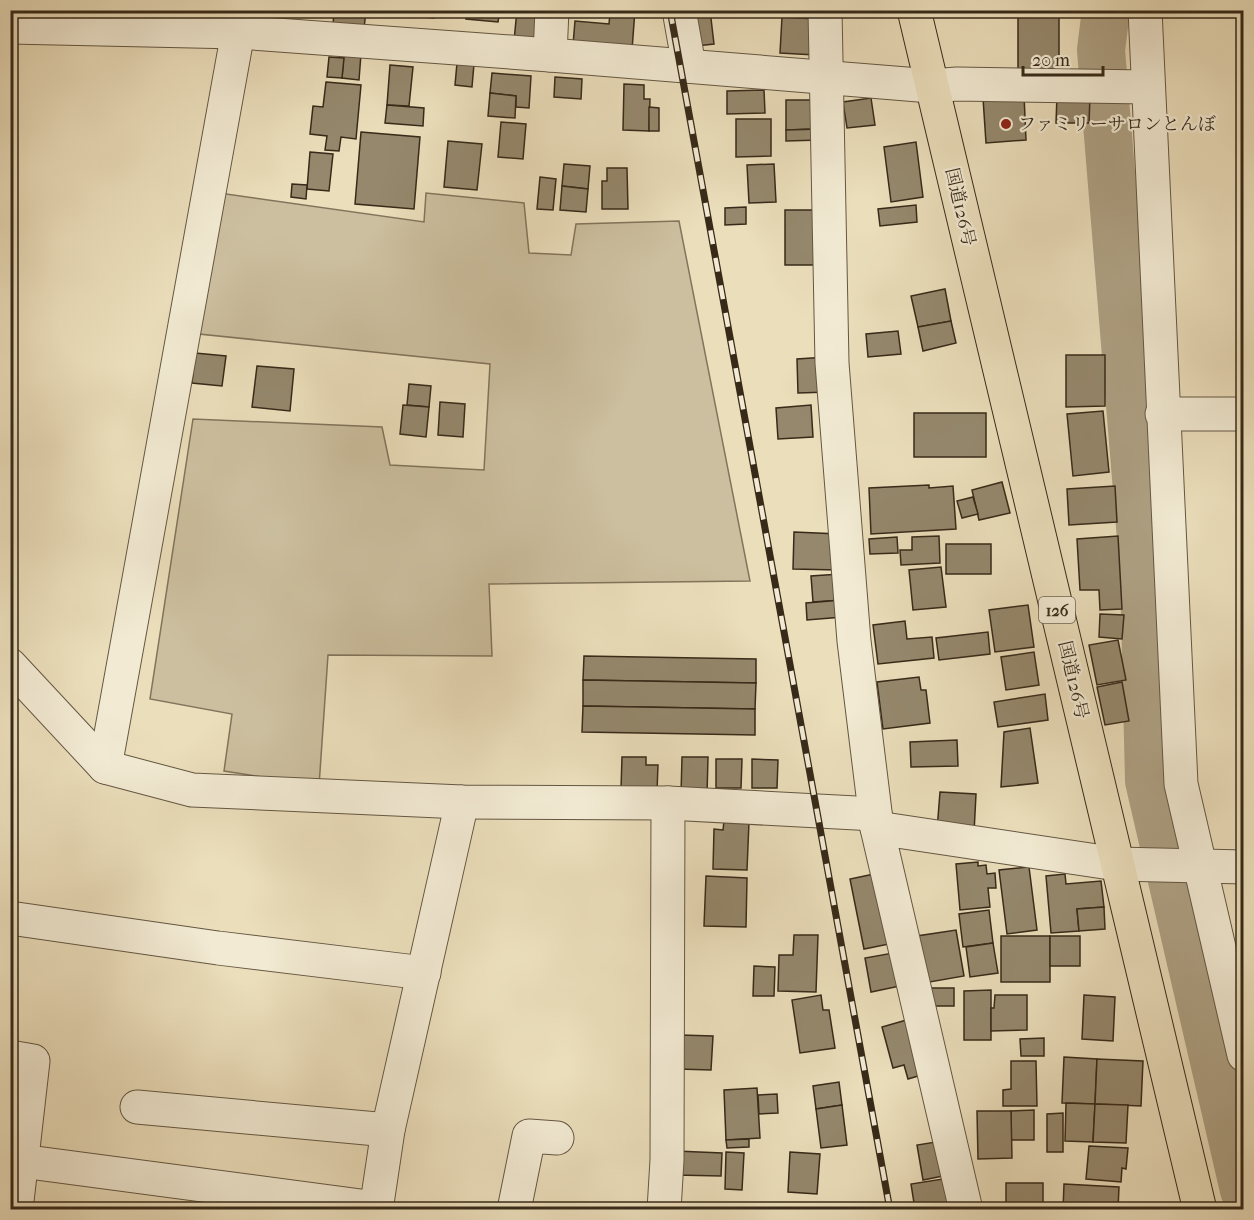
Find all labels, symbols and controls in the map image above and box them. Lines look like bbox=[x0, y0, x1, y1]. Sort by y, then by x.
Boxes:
scale bar bbox=[1023, 39, 1102, 77]
text: 20 m bbox=[1032, 50, 1070, 71]
place label: ファミリーサロンとんぼ bbox=[1018, 114, 1216, 135]
marker: ファミリーサロンとんぼ bbox=[999, 117, 1013, 131]
street label: 国道126号 bbox=[941, 166, 979, 248]
road number: 126 bbox=[1039, 597, 1075, 623]
street label: 国道126号 bbox=[1054, 639, 1092, 721]

